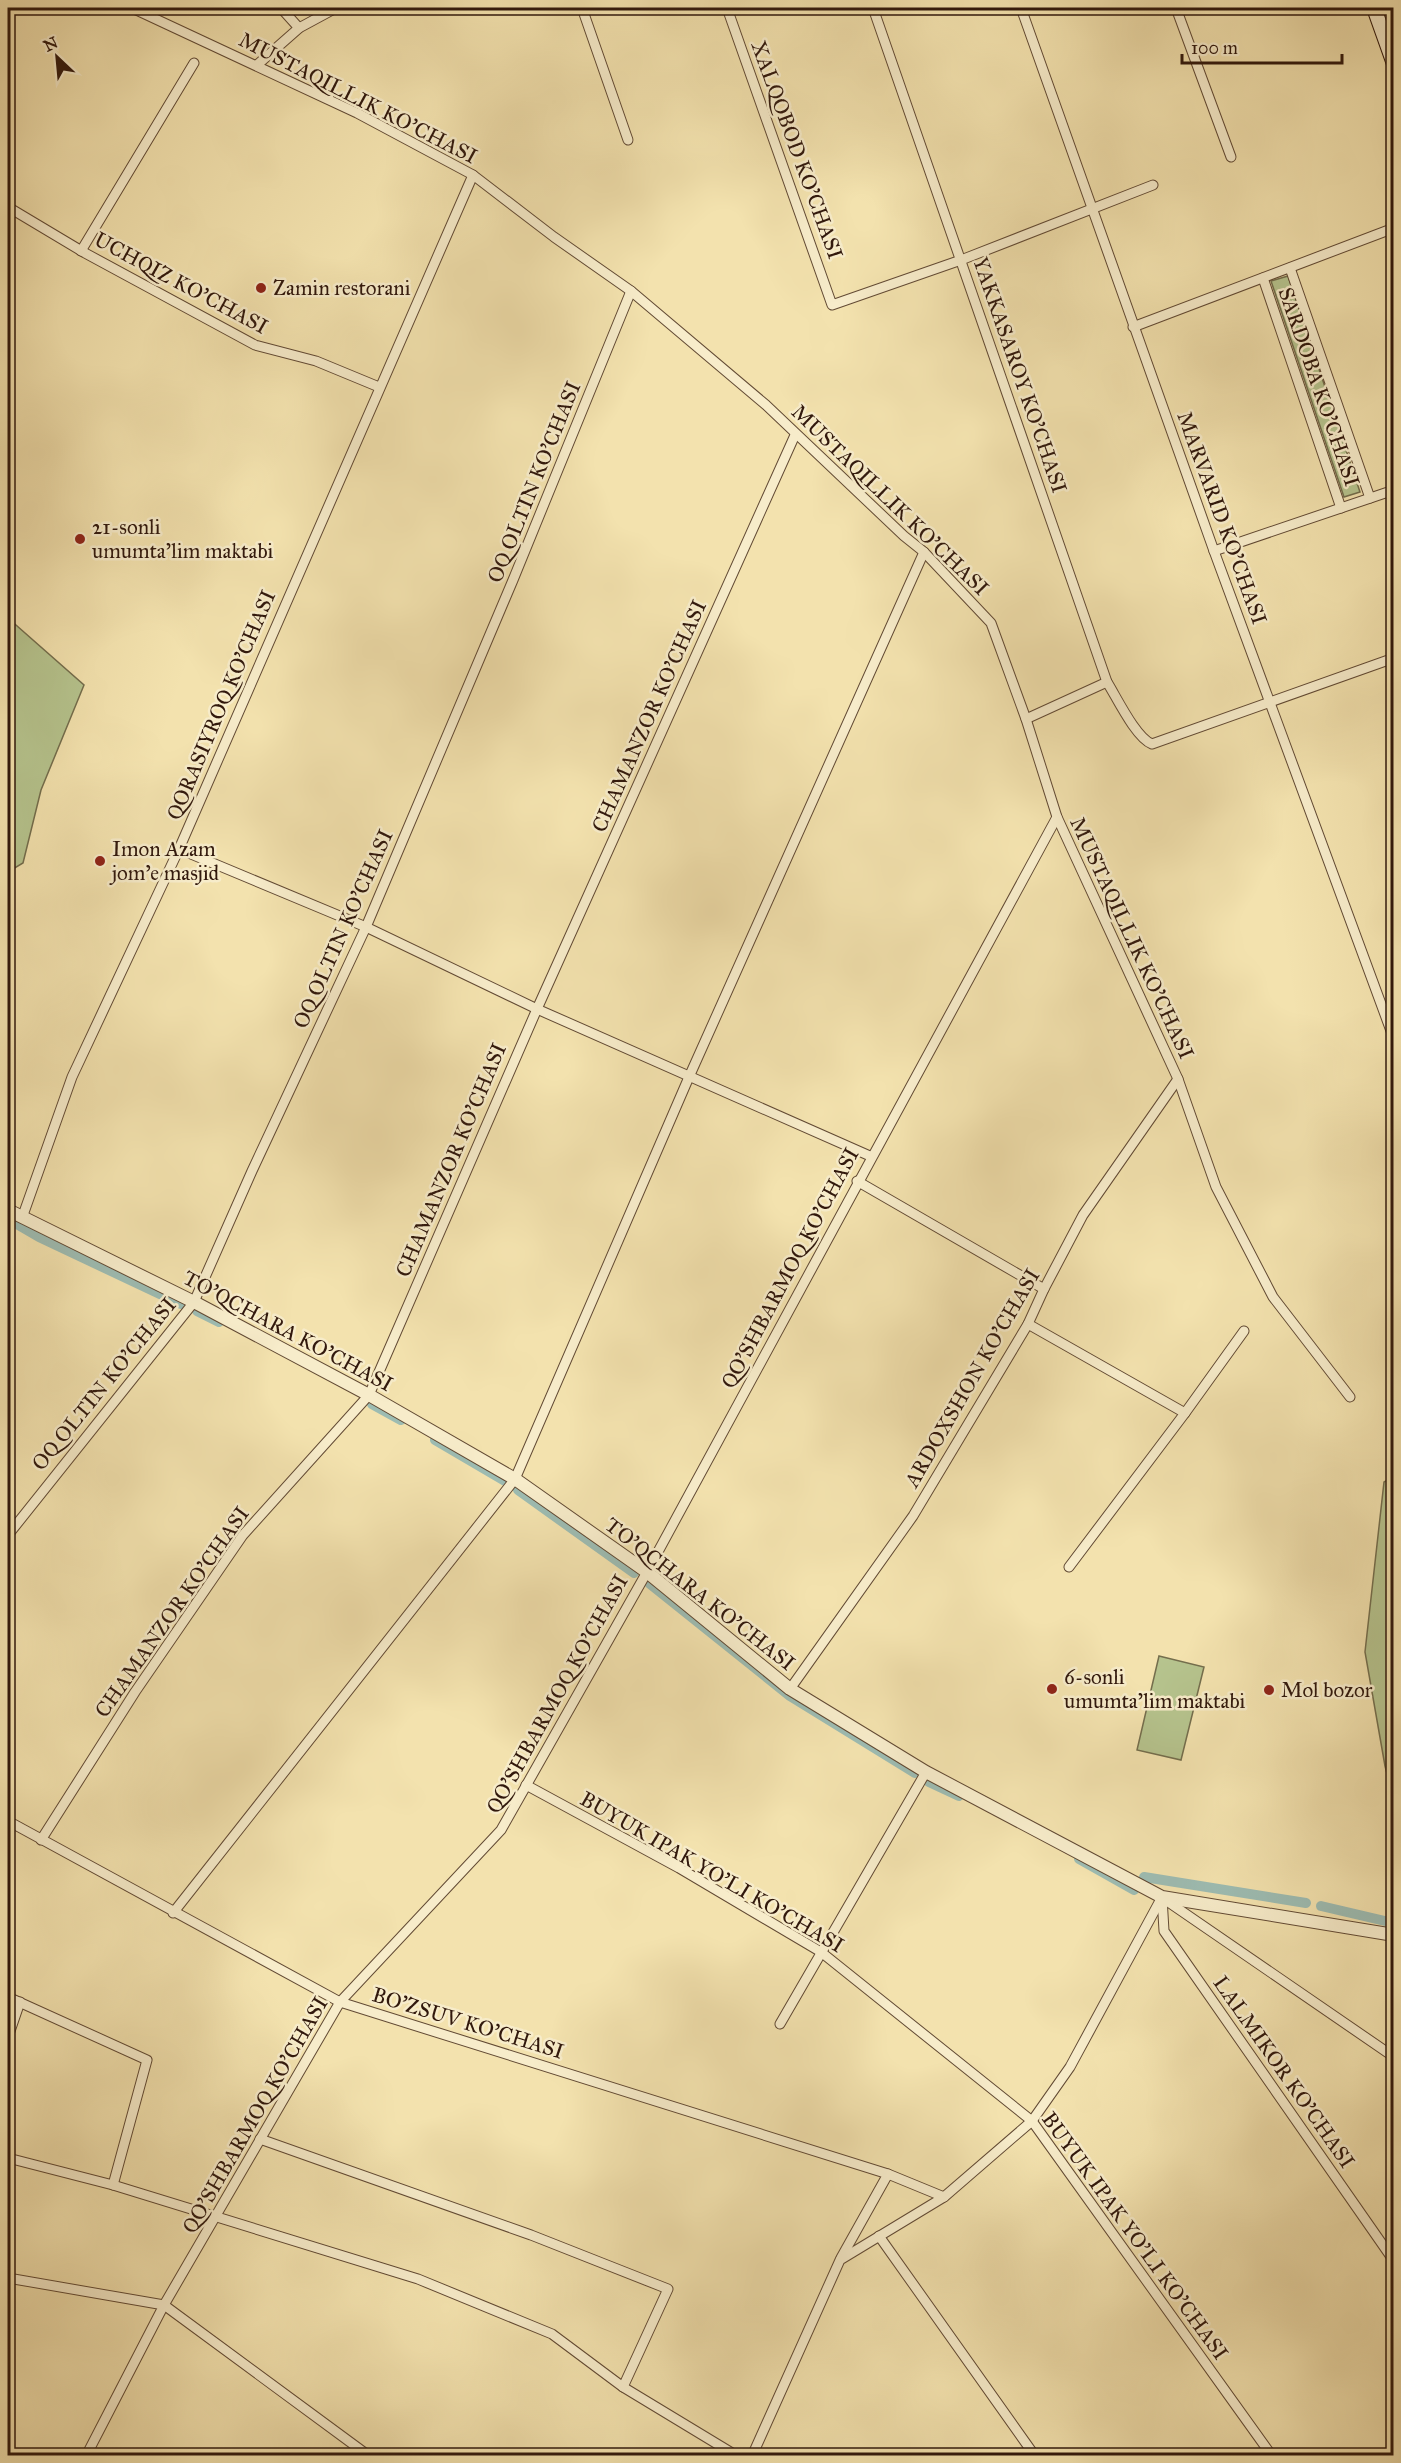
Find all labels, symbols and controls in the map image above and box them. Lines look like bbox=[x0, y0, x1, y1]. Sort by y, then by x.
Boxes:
street label: MUSTAQILLIK KO'CHASI bbox=[234, 26, 482, 170]
north arrow bbox=[27, 27, 87, 87]
scale bar bbox=[1182, 27, 1342, 65]
text: N bbox=[40, 32, 61, 55]
street label: XALQOBOD KO'CHASI bbox=[745, 37, 849, 263]
text: 100 m bbox=[1191, 37, 1238, 59]
street label: UCHQIZ KO'CHASI bbox=[90, 226, 272, 340]
street label: YAKKASAROY KO'CHASI bbox=[967, 253, 1073, 497]
place label: Zamin restorani bbox=[273, 275, 411, 301]
marker: Zamin restorani bbox=[254, 281, 268, 295]
street label: SARDOBA KO'CHASI bbox=[1273, 284, 1365, 490]
street label: OQ OLTIN KO'CHASI bbox=[482, 377, 586, 587]
street label: MUSTAQILLIK KO'CHASI bbox=[786, 399, 994, 601]
street label: MARVARID KO'CHASI bbox=[1171, 408, 1273, 628]
place label: 21-sonli umumta'lim maktabi bbox=[92, 514, 274, 564]
marker: 21-sonli umumta'lim maktabi bbox=[73, 532, 87, 546]
street label: QORASIYROQ KO'CHASI bbox=[161, 586, 281, 824]
street label: CHAMANZOR KO'CHASI bbox=[586, 596, 712, 836]
street label: MUSTAQILLIK KO'CHASI bbox=[1064, 813, 1200, 1063]
street label: OQ OLTIN KO'CHASI bbox=[287, 825, 399, 1033]
place label: Imon Azam jom'e masjid bbox=[109, 836, 220, 886]
marker: Imon Azam jom'e masjid bbox=[93, 854, 107, 868]
street label: CHAMANZOR KO'CHASI bbox=[390, 1039, 512, 1281]
street label: QO'SHBARMOQ KO'CHASI bbox=[715, 1143, 865, 1393]
street label: ARDOXSHON KO'CHASI bbox=[898, 1264, 1045, 1493]
street label: TO'QCHARA KO'CHASI bbox=[179, 1265, 397, 1397]
street label: OQ OLTIN KO'CHASI bbox=[26, 1292, 182, 1476]
street label: CHAMANZOR KO'CHASI bbox=[89, 1501, 255, 1723]
street label: TO'QCHARA KO'CHASI bbox=[600, 1512, 800, 1676]
street label: QO'SHBARMOQ KO'CHASI bbox=[480, 1570, 634, 1818]
place label: 6-sonli umumta'lim maktabi bbox=[1064, 1664, 1246, 1714]
place label: Mol bozor bbox=[1281, 1677, 1373, 1703]
marker: 6-sonli umumta'lim maktabi bbox=[1045, 1682, 1059, 1696]
marker: Mol bozor bbox=[1262, 1683, 1276, 1697]
street label: BUYUK IPAK YO'LI KO'CHASI bbox=[575, 1786, 849, 1958]
street label: LALMIKOR KO'CHASI bbox=[1208, 1971, 1360, 2173]
street label: BO'ZSUV KO'CHASI bbox=[369, 1981, 567, 2065]
street label: QO'SHBARMOQ KO'CHASI bbox=[176, 1992, 334, 2238]
street label: BUYUK IPAK YO'LI KO'CHASI bbox=[1036, 2107, 1234, 2365]

